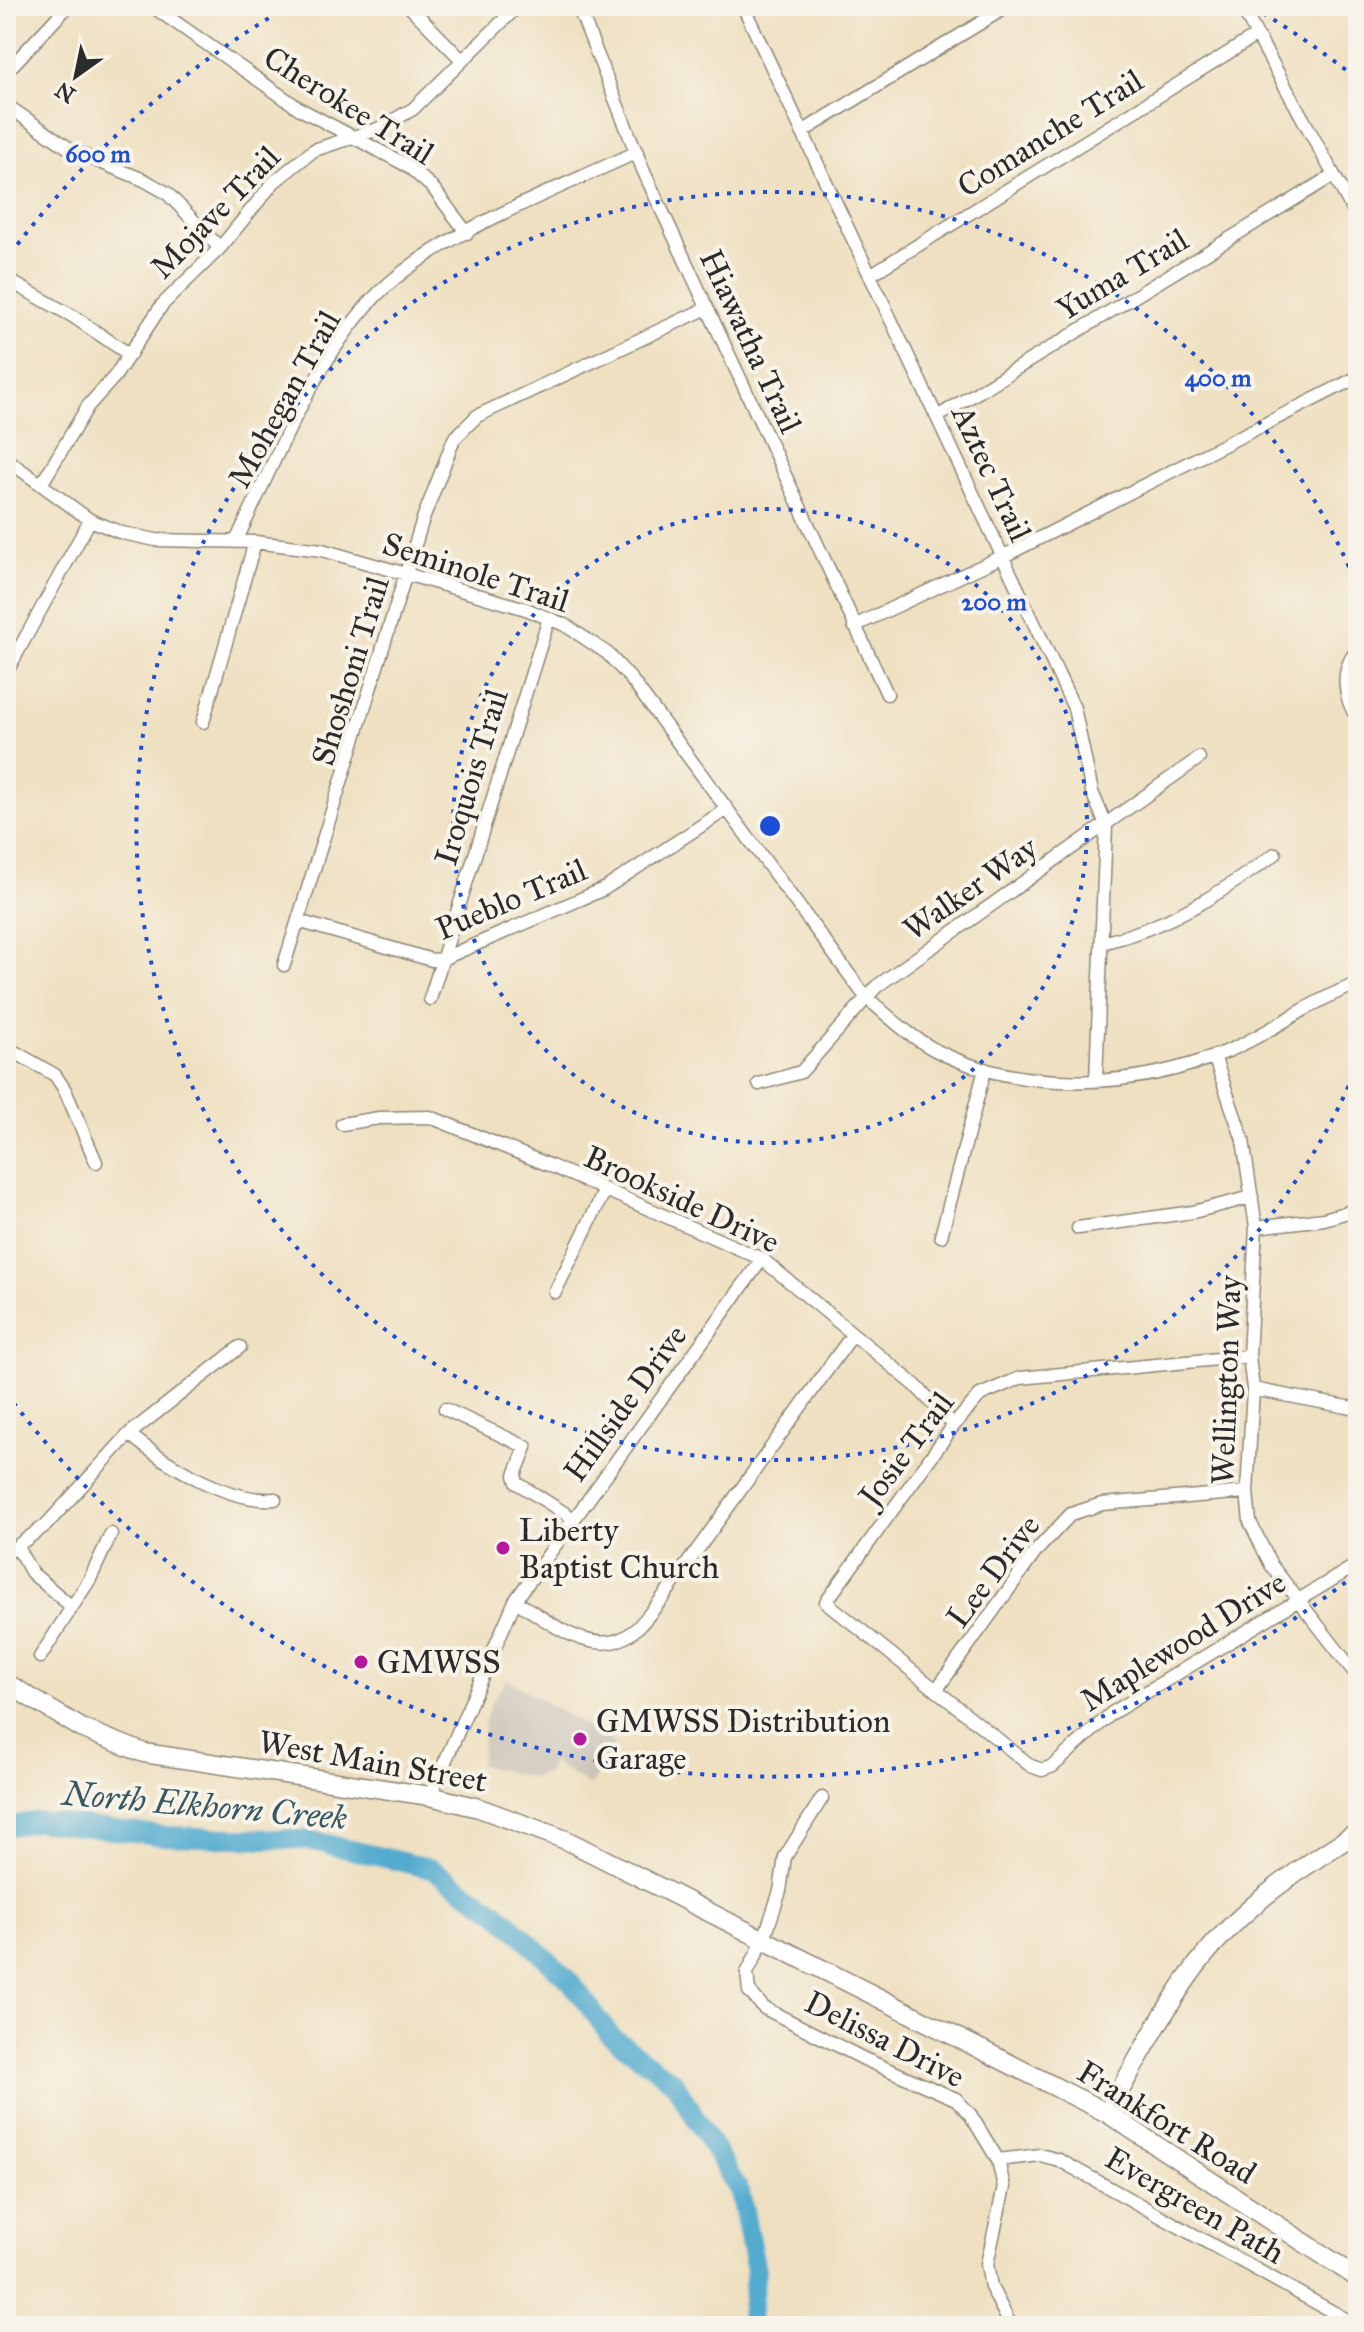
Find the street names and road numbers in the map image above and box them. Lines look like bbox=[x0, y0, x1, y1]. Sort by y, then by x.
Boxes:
street label: Cherokee Trail bbox=[257, 38, 441, 173]
street label: Comanche Trail bbox=[950, 61, 1150, 206]
street label: Mojave Trail bbox=[143, 138, 288, 287]
street label: Yuma Trail bbox=[1049, 220, 1195, 329]
street label: Hiawatha Trail bbox=[691, 243, 810, 439]
street label: Mohegan Trail bbox=[220, 304, 349, 495]
street label: Aztec Trail bbox=[942, 397, 1040, 548]
street label: Seminole Trail bbox=[378, 524, 574, 621]
street label: Shoshoni Trail bbox=[303, 572, 398, 770]
street label: Iroquois Trail bbox=[426, 684, 517, 870]
street label: Walker Way bbox=[896, 827, 1046, 949]
street label: Pueblo Trail bbox=[430, 850, 593, 949]
street label: Brookside Drive bbox=[578, 1137, 786, 1262]
street label: Wellington Way bbox=[1203, 1274, 1250, 1485]
street label: Hillside Drive bbox=[555, 1317, 695, 1489]
street label: Josie Trail bbox=[849, 1384, 962, 1517]
street label: Lee Drive bbox=[938, 1507, 1048, 1635]
street label: Maplewood Drive bbox=[1073, 1563, 1293, 1720]
street label: West Main Street bbox=[256, 1722, 490, 1801]
street label: Delissa Drive bbox=[799, 1983, 971, 2096]
street label: Frankfort Road bbox=[1070, 2052, 1263, 2193]
street label: Evergreen Path bbox=[1098, 2138, 1291, 2273]

